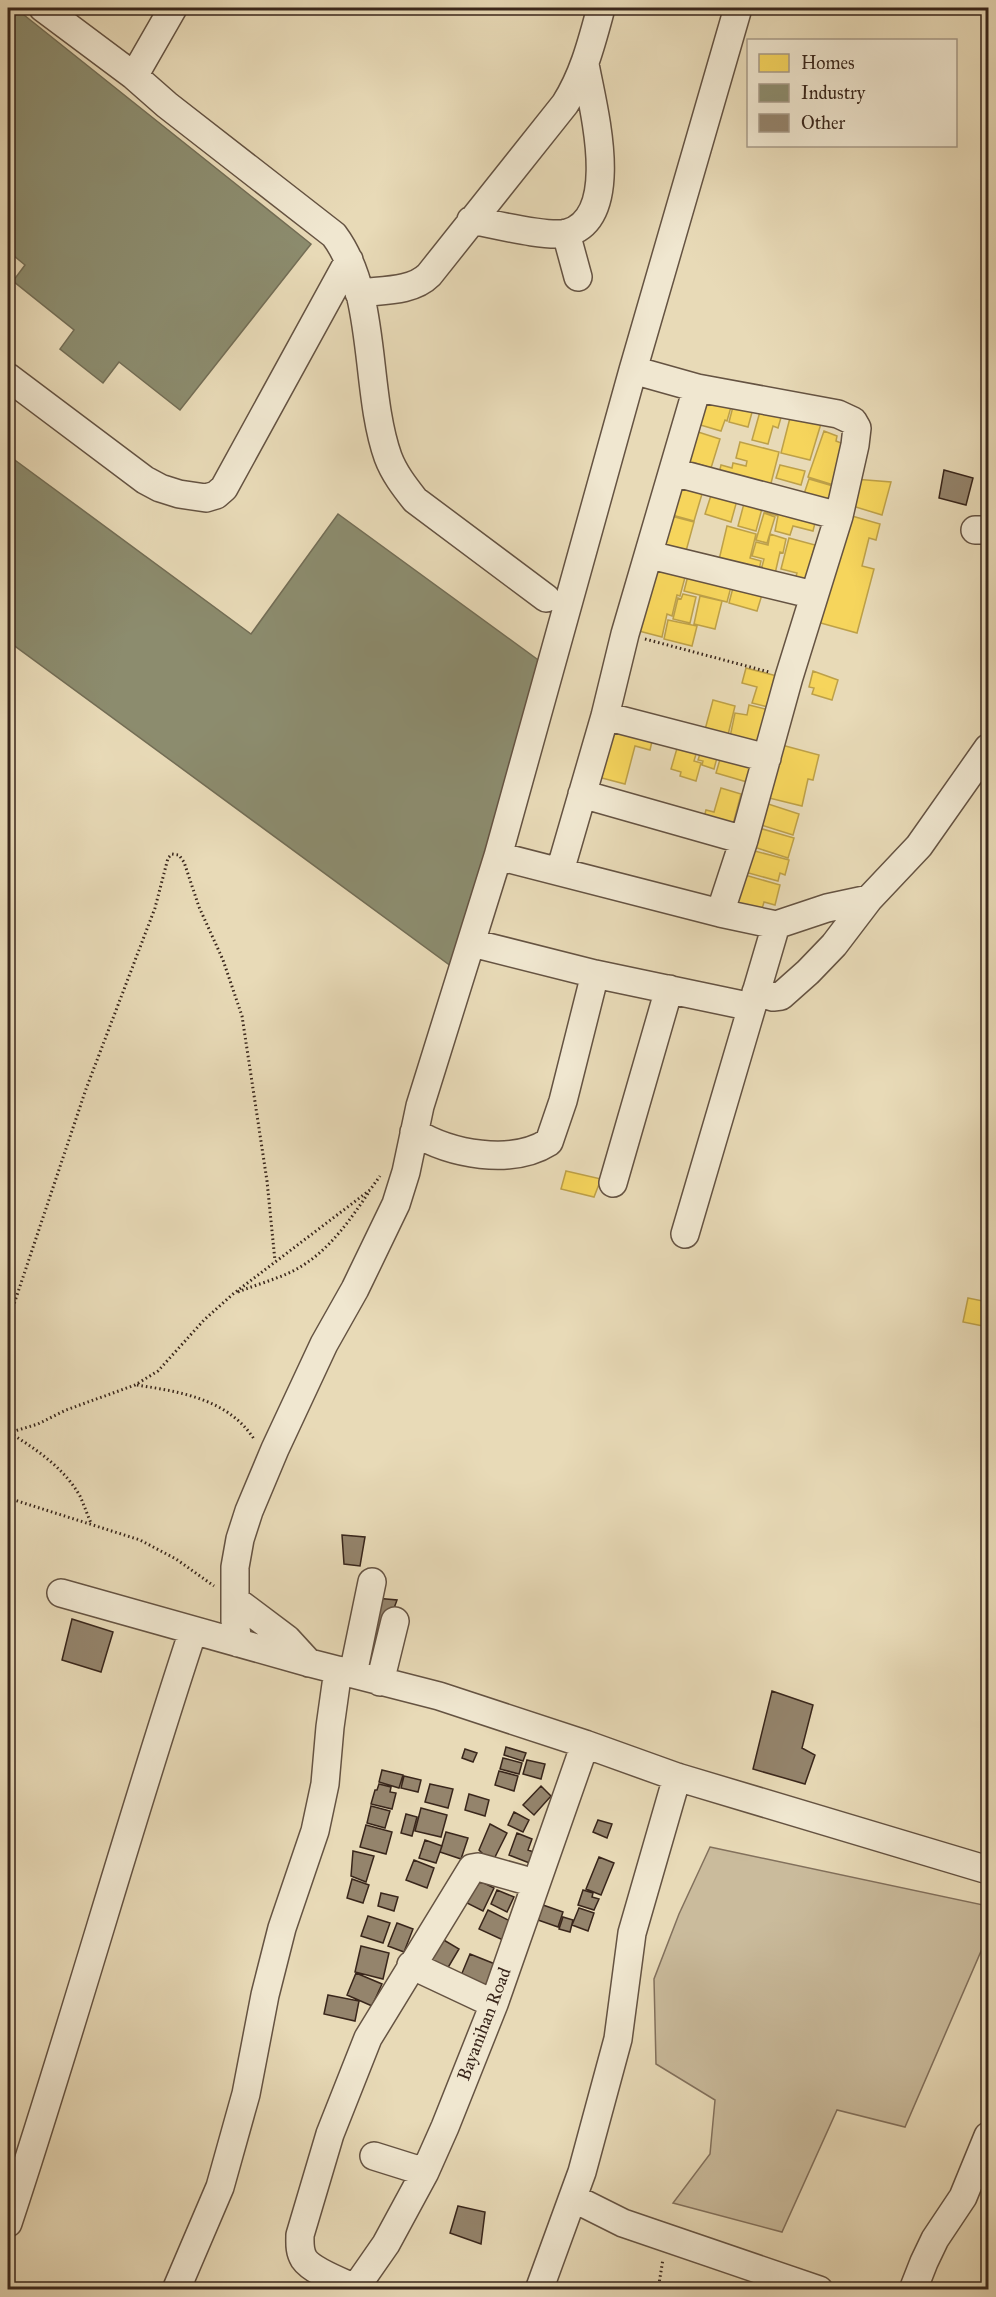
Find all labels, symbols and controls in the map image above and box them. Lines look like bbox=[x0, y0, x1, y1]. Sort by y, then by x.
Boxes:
legend bbox=[747, 39, 957, 147]
text: Homes bbox=[801, 52, 855, 74]
text: Industry bbox=[801, 82, 866, 104]
text: Other bbox=[801, 112, 846, 134]
street label: Bayanihan Road bbox=[452, 1964, 516, 2084]

